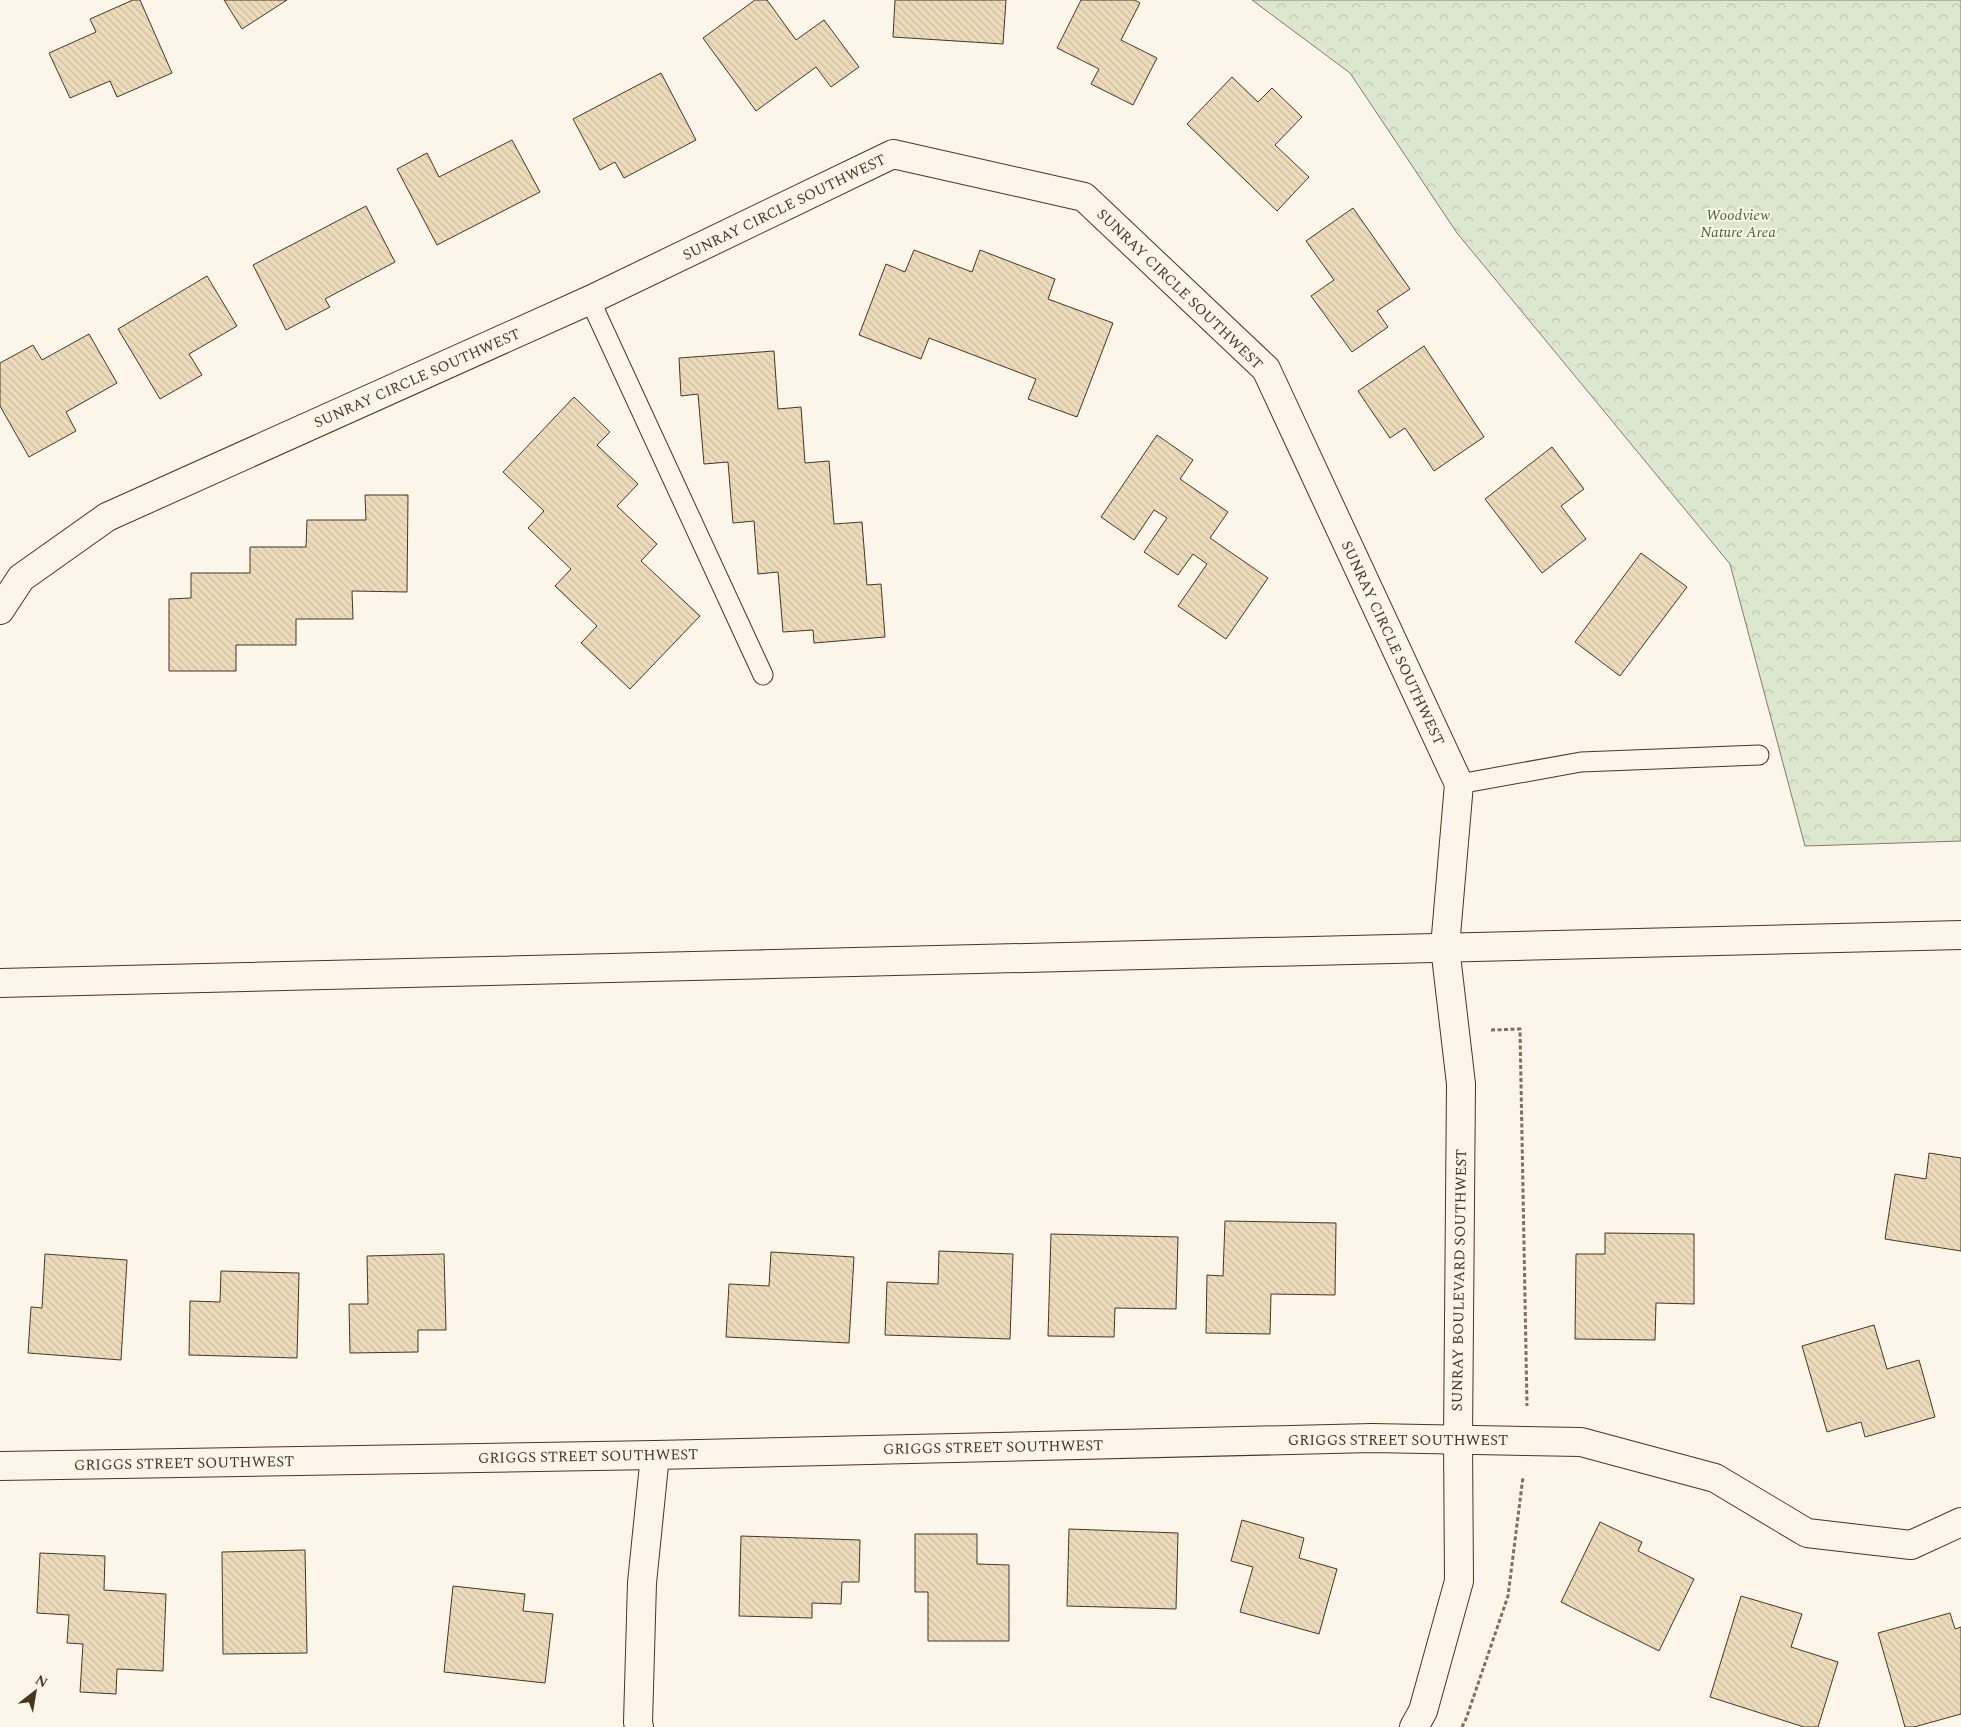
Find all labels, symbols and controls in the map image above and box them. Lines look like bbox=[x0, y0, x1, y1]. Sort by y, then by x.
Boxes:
street label: SUNRAY CIRCLE SOUTHWEST bbox=[679, 148, 890, 267]
street label: SUNRAY CIRCLE SOUTHWEST bbox=[1091, 203, 1268, 375]
park label: Woodview Nature Area bbox=[1700, 204, 1776, 244]
street label: SUNRAY CIRCLE SOUTHWEST bbox=[310, 322, 524, 434]
street label: SUNRAY CIRCLE SOUTHWEST bbox=[1335, 537, 1450, 749]
street label: SUNRAY BOULEVARD SOUTHWEST bbox=[1446, 1148, 1473, 1412]
street label: GRIGGS STREET SOUTHWEST bbox=[1288, 1429, 1508, 1452]
street label: GRIGGS STREET SOUTHWEST bbox=[883, 1434, 1103, 1461]
street label: GRIGGS STREET SOUTHWEST bbox=[478, 1443, 698, 1470]
street label: GRIGGS STREET SOUTHWEST bbox=[74, 1450, 294, 1477]
north arrow bbox=[10, 1667, 60, 1717]
text: N bbox=[31, 1669, 52, 1693]

